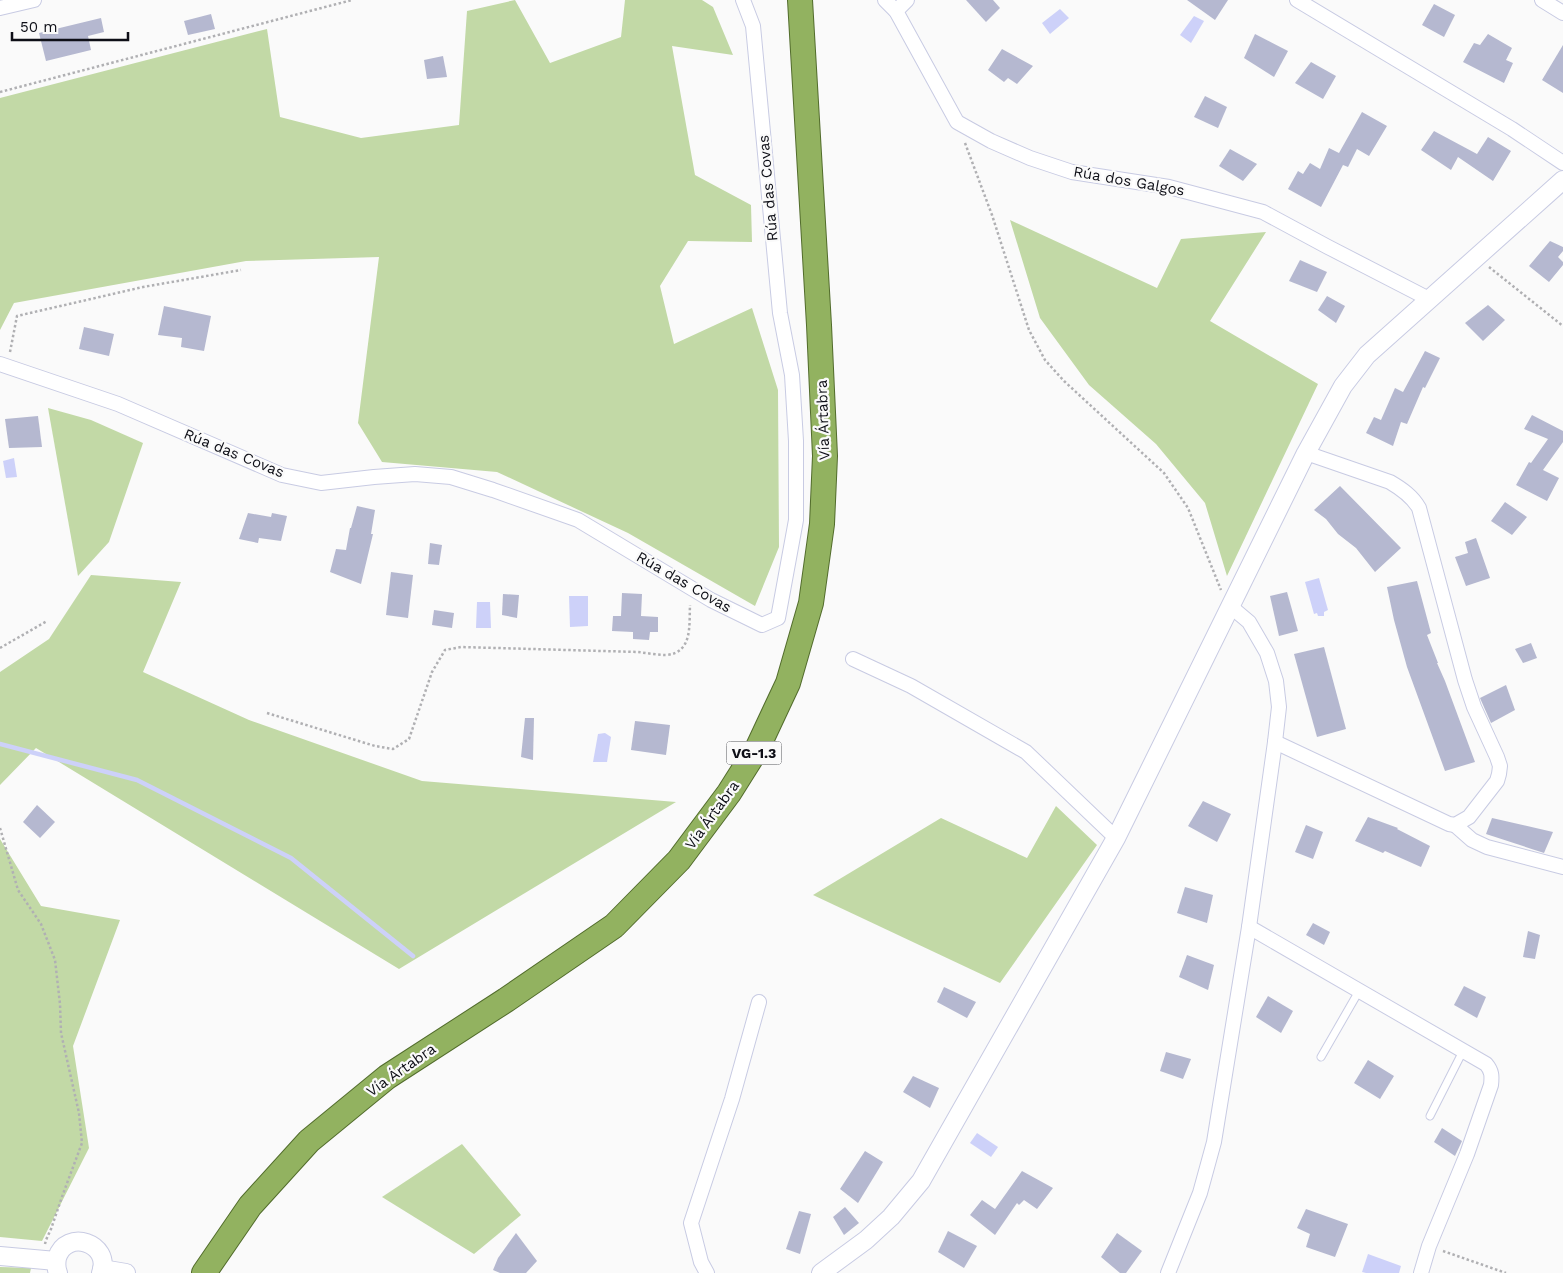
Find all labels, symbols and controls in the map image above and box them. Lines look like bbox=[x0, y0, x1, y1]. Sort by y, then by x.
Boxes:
scale bar bbox=[12, 10, 129, 42]
text: 50 m bbox=[20, 18, 57, 36]
street label: Rúa das Covas bbox=[754, 134, 782, 242]
street label: Rúa dos Galgos bbox=[1072, 162, 1186, 200]
street label: Vía Ártabra bbox=[813, 379, 833, 461]
street label: Rúa das Covas bbox=[181, 425, 287, 481]
street label: Rúa das Covas bbox=[633, 548, 735, 616]
road number: VG-1.3 bbox=[726, 741, 782, 764]
street label: Vía Ártabra bbox=[681, 777, 743, 853]
street label: Vía Ártabra bbox=[363, 1039, 440, 1100]

